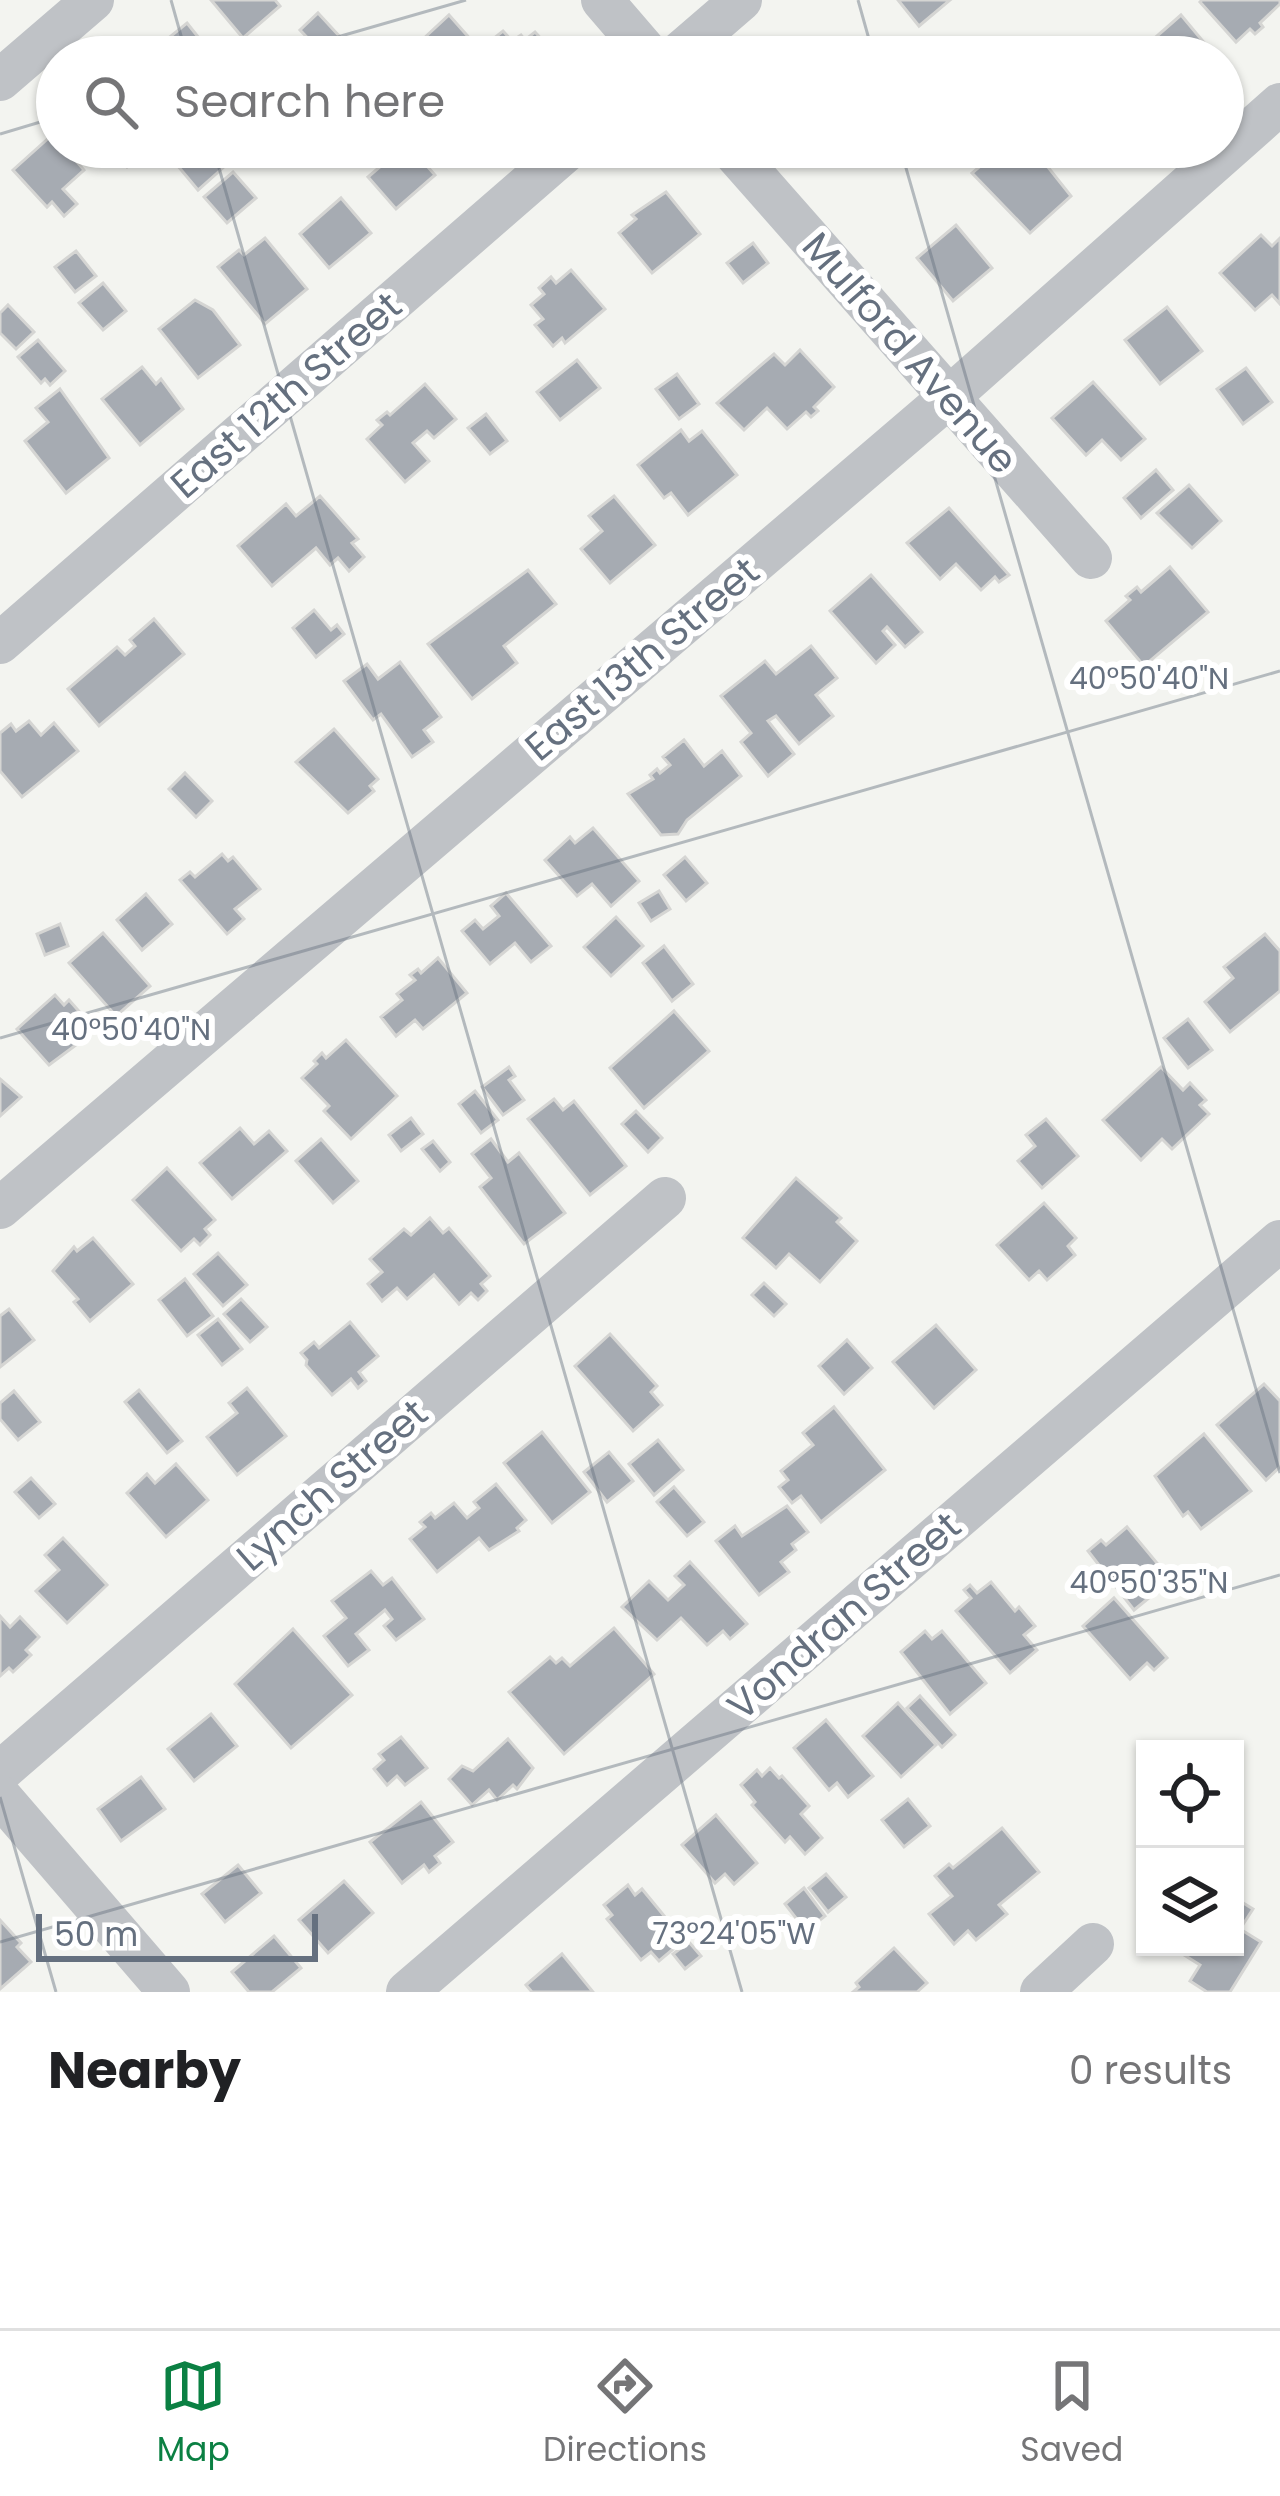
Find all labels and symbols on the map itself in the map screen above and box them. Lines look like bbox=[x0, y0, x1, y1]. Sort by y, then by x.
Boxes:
street label: Mulford Avenue bbox=[790, 220, 1030, 486]
street label: East 12th Street bbox=[159, 279, 413, 511]
street label: East 13th Street bbox=[513, 545, 771, 773]
text: 40°50'40"N bbox=[1069, 657, 1229, 700]
text: 40°50'40"N bbox=[51, 1008, 211, 1051]
street label: Lynch Street bbox=[225, 1386, 439, 1584]
street label: Vondran Street bbox=[715, 1499, 973, 1733]
text: 40°50'35"N bbox=[1070, 1561, 1228, 1604]
scale bar bbox=[36, 1908, 318, 1961]
text: 73°24'05"W bbox=[653, 1912, 815, 1955]

